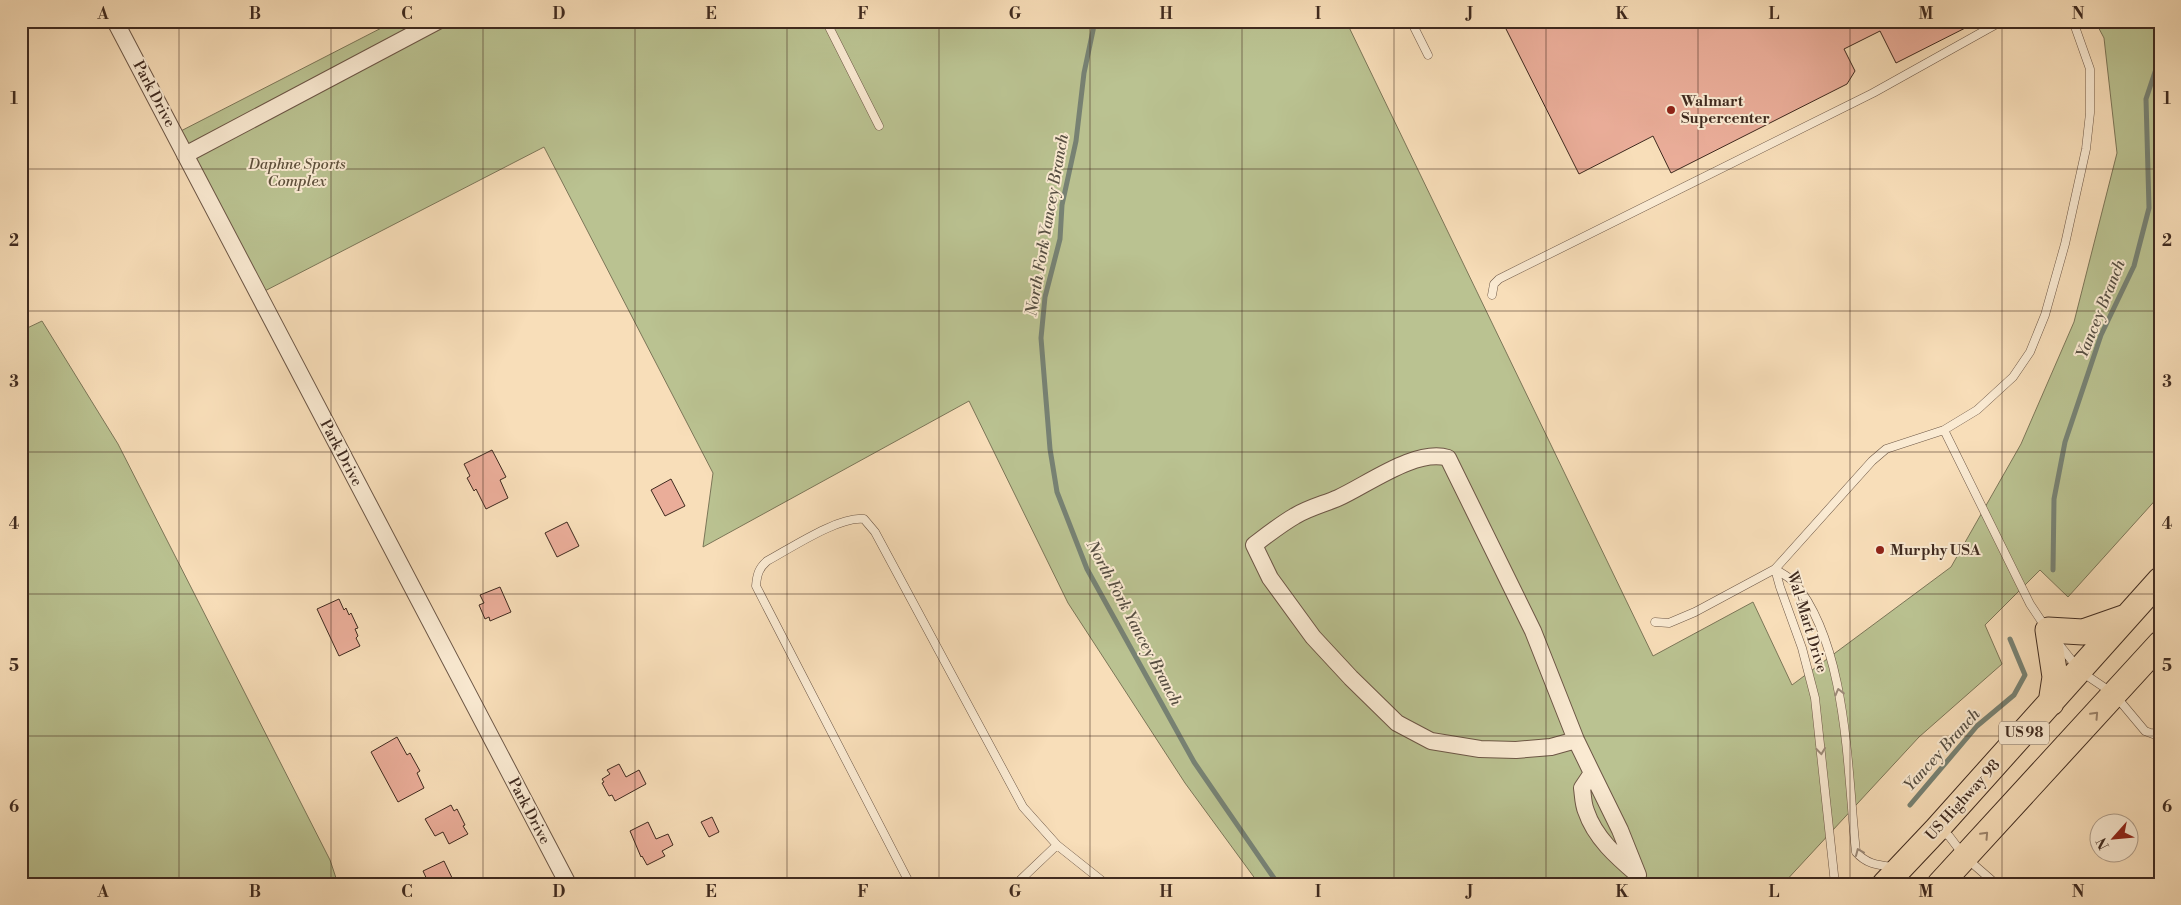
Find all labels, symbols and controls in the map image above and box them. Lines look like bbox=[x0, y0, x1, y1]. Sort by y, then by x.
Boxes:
text: A bbox=[96, 4, 109, 24]
text: B bbox=[249, 4, 261, 24]
text: C bbox=[401, 4, 413, 24]
text: D bbox=[553, 4, 566, 24]
text: E bbox=[705, 4, 717, 24]
text: F bbox=[857, 4, 869, 24]
text: G bbox=[1009, 4, 1022, 24]
text: H bbox=[1159, 4, 1173, 24]
text: I bbox=[1315, 4, 1321, 24]
text: J bbox=[1465, 4, 1473, 24]
text: K bbox=[1616, 4, 1630, 24]
text: L bbox=[1769, 4, 1780, 24]
text: M bbox=[1919, 4, 1934, 24]
text: N bbox=[2072, 4, 2085, 24]
street label: Park Drive bbox=[129, 58, 179, 130]
text: 1 bbox=[10, 89, 18, 109]
text: 1 bbox=[2163, 89, 2171, 109]
place label: Walmart Supercenter bbox=[1680, 92, 1770, 128]
marker: Walmart Supercenter bbox=[1665, 104, 1677, 116]
water label: North Fork Yancey Branch bbox=[1021, 132, 1073, 319]
park label: Daphne Sports Complex bbox=[247, 155, 346, 191]
text: 2 bbox=[9, 231, 19, 251]
text: 2 bbox=[2162, 231, 2172, 251]
water label: Yancey Branch bbox=[2072, 257, 2130, 361]
text: 3 bbox=[9, 372, 19, 392]
text: 3 bbox=[2162, 372, 2172, 392]
street label: Park Drive bbox=[316, 417, 366, 489]
text: 4 bbox=[9, 514, 20, 534]
text: 4 bbox=[2162, 514, 2173, 534]
water label: North Fork Yancey Branch bbox=[1081, 536, 1186, 709]
place label: Murphy USA bbox=[1890, 541, 1981, 560]
marker: Murphy USA bbox=[1874, 544, 1886, 556]
street label: Wal-Mart Drive bbox=[1782, 568, 1831, 675]
text: 5 bbox=[9, 656, 19, 676]
text: 5 bbox=[2162, 656, 2172, 676]
one-way arrow bbox=[1834, 687, 1845, 696]
water label: Yancey Branch bbox=[1900, 704, 1984, 795]
one-way arrow bbox=[2089, 712, 2098, 721]
road number: US 98 bbox=[1999, 721, 2049, 744]
one-way arrow bbox=[1815, 747, 1826, 755]
street label: US Highway 98 bbox=[1922, 755, 2004, 845]
street label: Park Drive bbox=[504, 775, 554, 847]
text: 6 bbox=[9, 797, 19, 817]
text: 6 bbox=[2162, 797, 2172, 817]
north arrow bbox=[2088, 812, 2138, 862]
one-way arrow bbox=[1979, 831, 1988, 840]
text: N bbox=[2093, 834, 2114, 852]
one-way arrow bbox=[1855, 848, 1865, 857]
text: A bbox=[96, 882, 109, 902]
text: B bbox=[249, 882, 261, 902]
text: C bbox=[401, 882, 413, 902]
text: D bbox=[553, 882, 566, 902]
text: E bbox=[705, 882, 717, 902]
text: F bbox=[857, 882, 869, 902]
text: G bbox=[1009, 882, 1022, 902]
text: H bbox=[1159, 882, 1173, 902]
text: I bbox=[1315, 882, 1321, 902]
text: J bbox=[1465, 882, 1473, 902]
text: K bbox=[1616, 882, 1630, 902]
text: L bbox=[1769, 882, 1780, 902]
text: M bbox=[1919, 882, 1934, 902]
text: N bbox=[2072, 882, 2085, 902]

